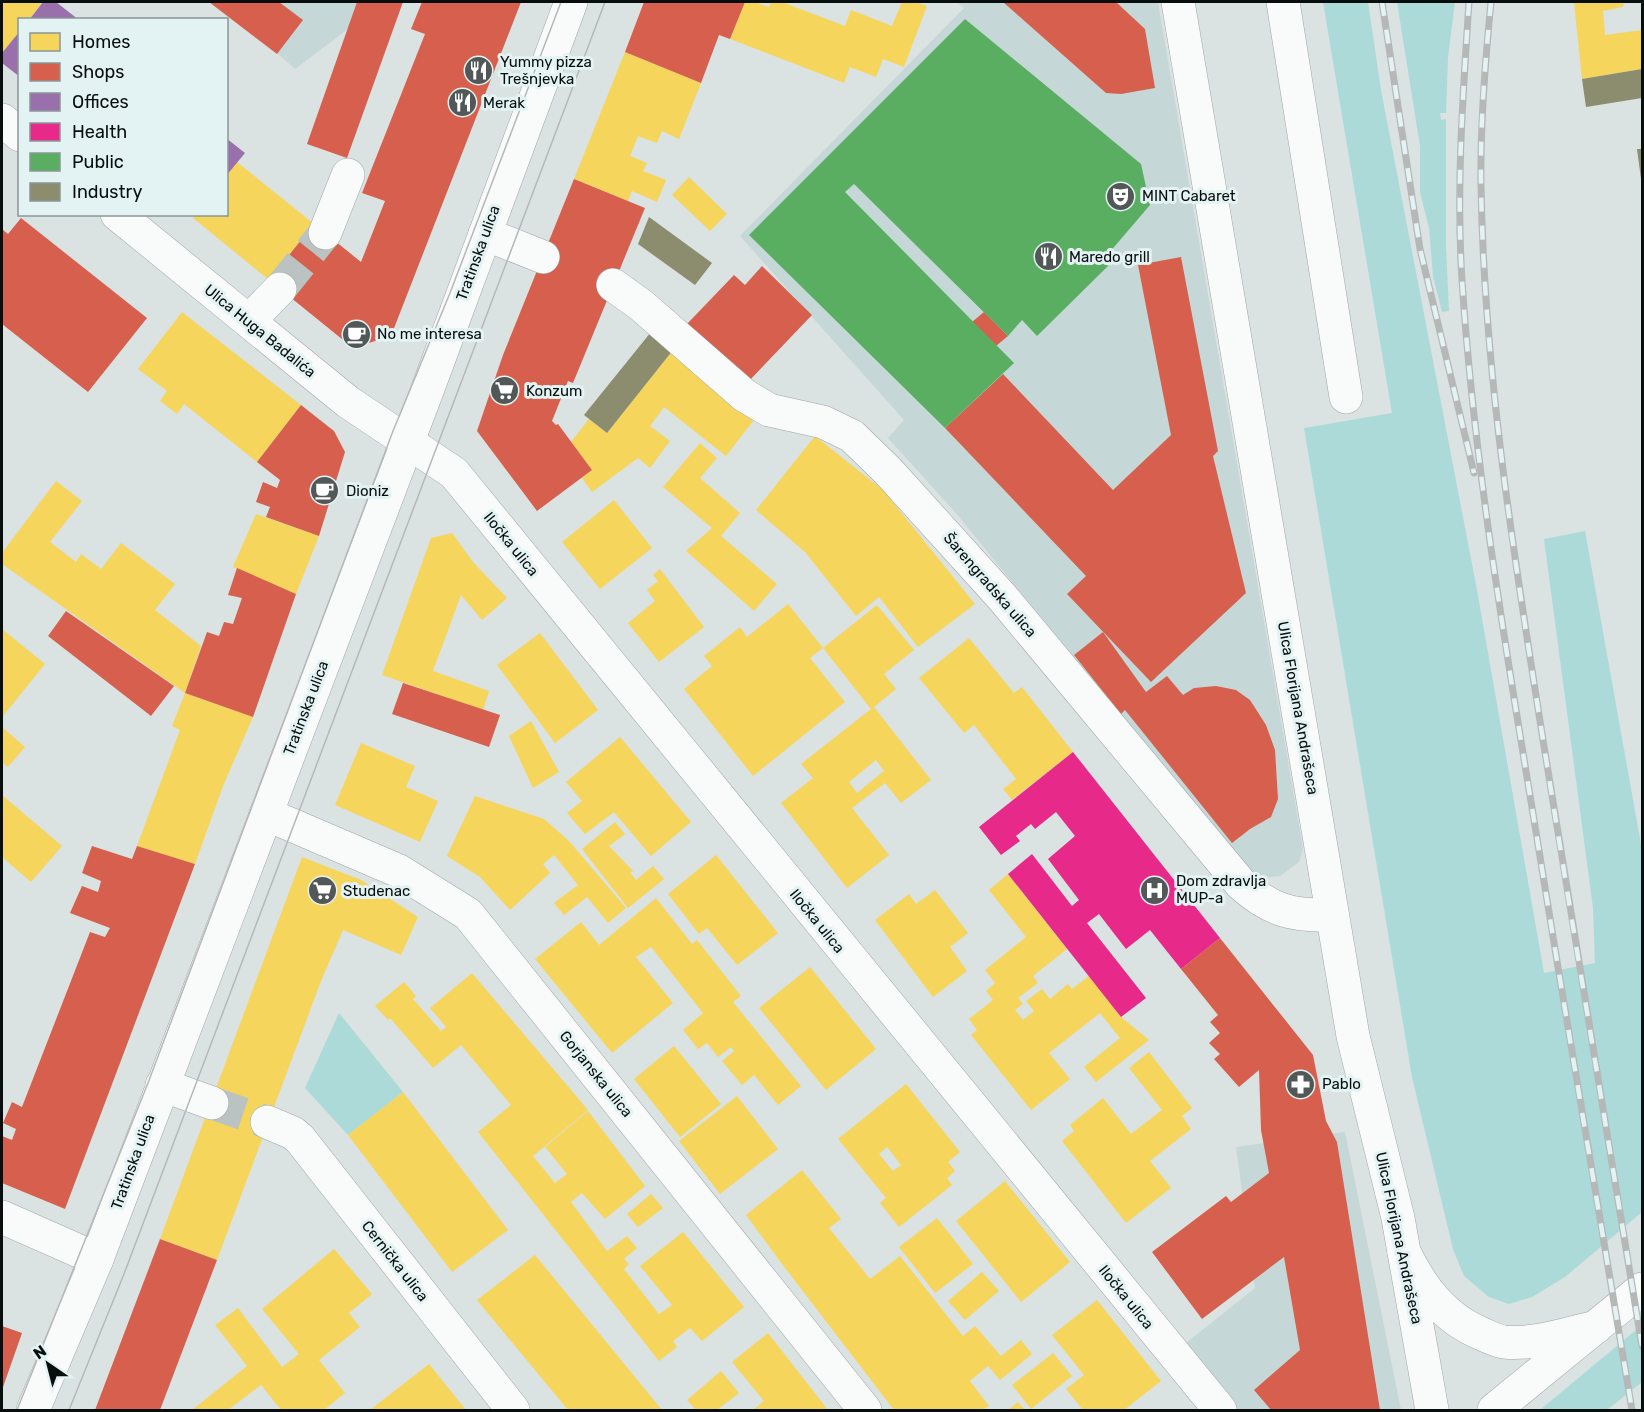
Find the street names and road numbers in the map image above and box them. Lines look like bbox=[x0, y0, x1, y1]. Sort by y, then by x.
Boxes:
street label: Tratinska ulica bbox=[452, 203, 504, 303]
street label: Ulica Huga Badalića bbox=[201, 281, 319, 381]
street label: Iločka ulica bbox=[480, 508, 542, 580]
street label: Šarengradska ulica bbox=[940, 529, 1040, 641]
street label: Ulica Florijana Andrašeca bbox=[1274, 620, 1322, 796]
street label: Tratinska ulica bbox=[280, 658, 332, 758]
street label: Iločka ulica bbox=[786, 885, 848, 957]
street label: Gorjanska ulica bbox=[556, 1027, 636, 1121]
street label: Tratinska ulica bbox=[107, 1112, 159, 1212]
street label: Ulica Florijana Andrašeca bbox=[1372, 1150, 1426, 1326]
street label: Cernička ulica bbox=[358, 1217, 432, 1305]
street label: Iločka ulica bbox=[1095, 1261, 1157, 1333]

